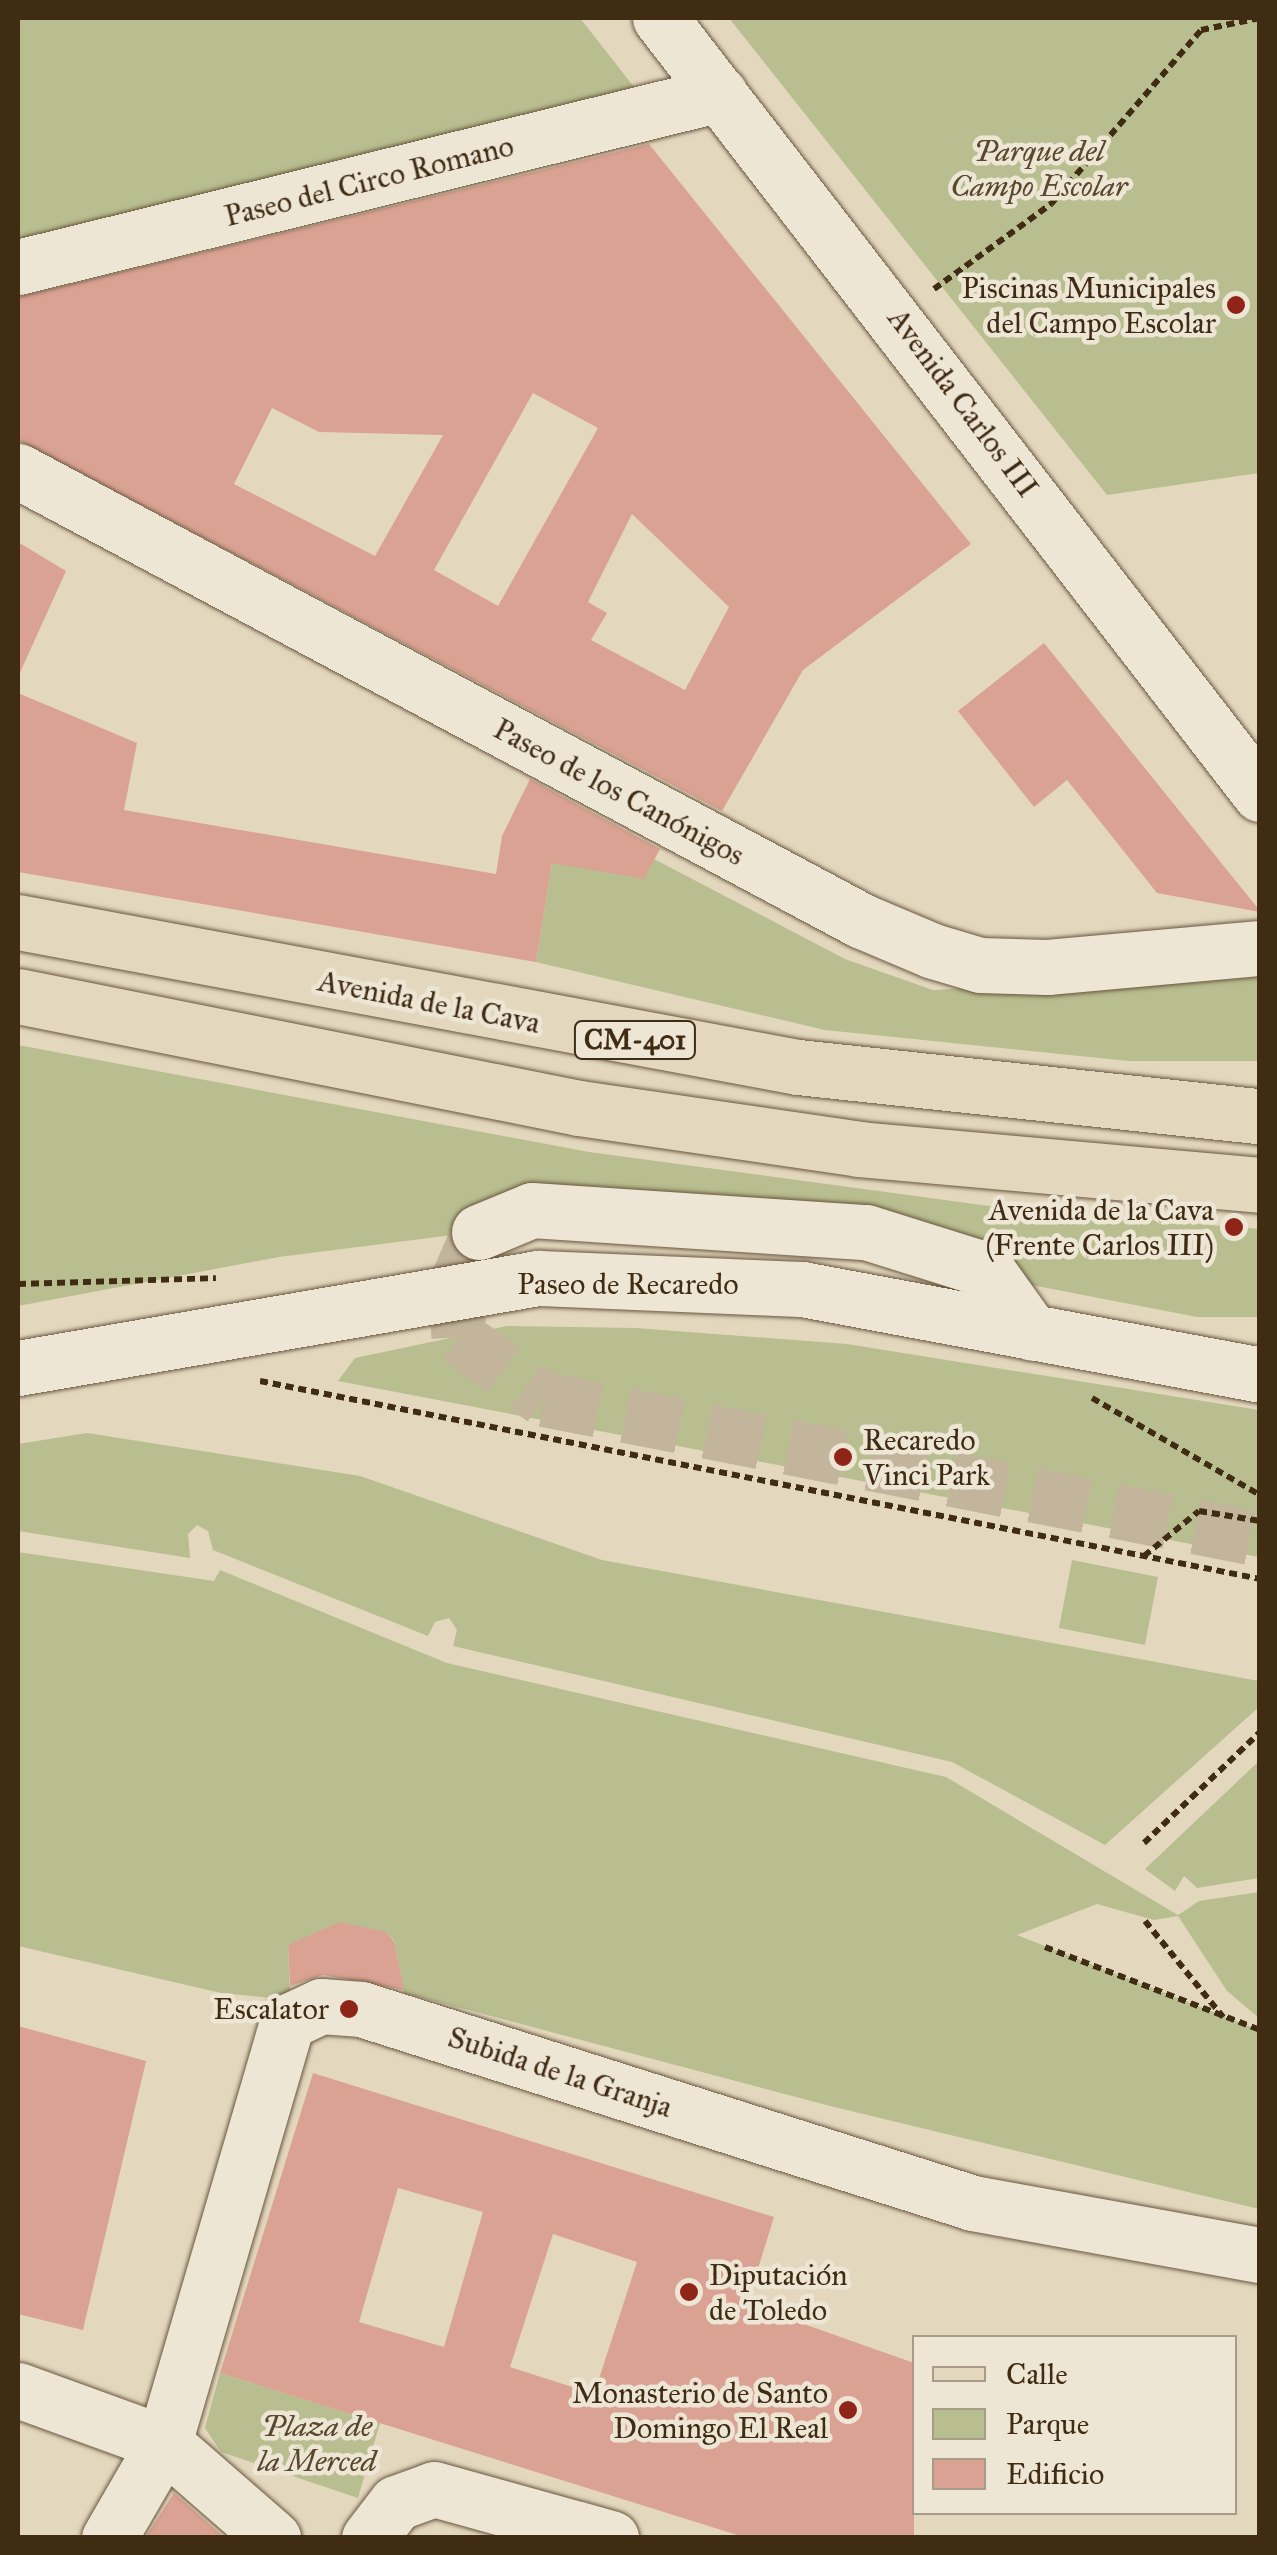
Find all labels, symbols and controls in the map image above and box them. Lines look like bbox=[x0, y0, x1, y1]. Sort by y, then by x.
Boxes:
street label: Paseo del Circo Romano bbox=[221, 128, 517, 234]
park label: Parque del Campo Escolar bbox=[950, 133, 1128, 204]
place label: Piscinas Municipales del Campo Escolar bbox=[961, 270, 1216, 340]
marker: Piscinas Municipales del Campo Escolar bbox=[1225, 294, 1247, 316]
street label: Avenida Carlos III bbox=[880, 301, 1046, 505]
street label: Paseo de los Canónigos bbox=[487, 711, 751, 873]
street label: Avenida de la Cava bbox=[315, 963, 543, 1041]
road number: CM-401 bbox=[572, 1017, 698, 1063]
place label: Avenida de la Cava (Frente Carlos III) bbox=[985, 1192, 1214, 1262]
marker: Avenida de la Cava (Frente Carlos III) bbox=[1223, 1216, 1245, 1238]
street label: Paseo de Recaredo bbox=[517, 1266, 739, 1302]
place label: Recaredo Vinci Park bbox=[863, 1422, 990, 1492]
marker: Recaredo Vinci Park bbox=[832, 1446, 854, 1468]
place label: Escalator bbox=[213, 1991, 329, 2027]
marker: Escalator bbox=[338, 1998, 360, 2020]
street label: Subida de la Granja bbox=[443, 2019, 677, 2125]
place label: Diputación de Toledo bbox=[709, 2257, 848, 2328]
marker: Diputación de Toledo bbox=[678, 2281, 700, 2303]
legend bbox=[912, 2335, 1237, 2515]
text: Calle bbox=[1006, 2356, 1068, 2392]
place label: Monasterio de Santo Domingo El Real bbox=[572, 2375, 828, 2446]
marker: Monasterio de Santo Domingo El Real bbox=[837, 2399, 859, 2421]
text: Parque bbox=[1006, 2406, 1089, 2442]
park label: Plaza de la Merced bbox=[257, 2408, 377, 2478]
text: Edificio bbox=[1006, 2456, 1104, 2492]

